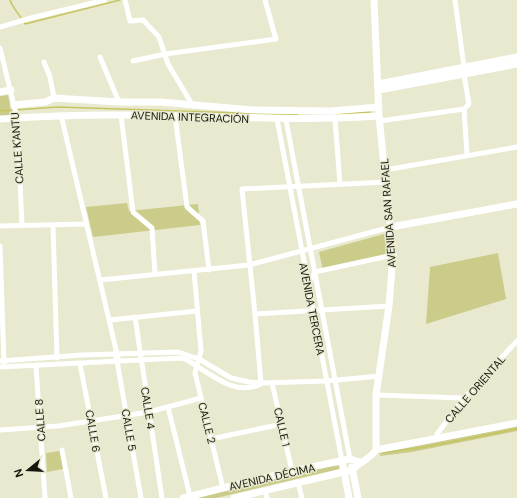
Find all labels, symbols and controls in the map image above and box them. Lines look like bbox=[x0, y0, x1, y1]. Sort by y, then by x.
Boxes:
street label: AVENIDA INTEGRACIÓN bbox=[131, 108, 249, 126]
street label: CALLE K'ANTU bbox=[8, 112, 26, 184]
street label: AVENIDA SAN RAFAEL bbox=[377, 158, 399, 268]
street label: AVENIDA TERCERA bbox=[296, 261, 328, 357]
street label: CALLE ORIENTAL bbox=[442, 352, 508, 426]
street label: CALLE 4 bbox=[138, 386, 158, 430]
street label: CALLE 8 bbox=[32, 398, 48, 442]
street label: CALLE 2 bbox=[195, 401, 219, 445]
street label: CALLE 1 bbox=[271, 406, 293, 448]
street label: CALLE 5 bbox=[118, 408, 140, 452]
street label: CALLE 6 bbox=[82, 409, 104, 453]
north arrow bbox=[8, 450, 48, 490]
street label: AVENIDA DÉCIMA bbox=[228, 460, 316, 494]
text: N bbox=[11, 467, 26, 479]

